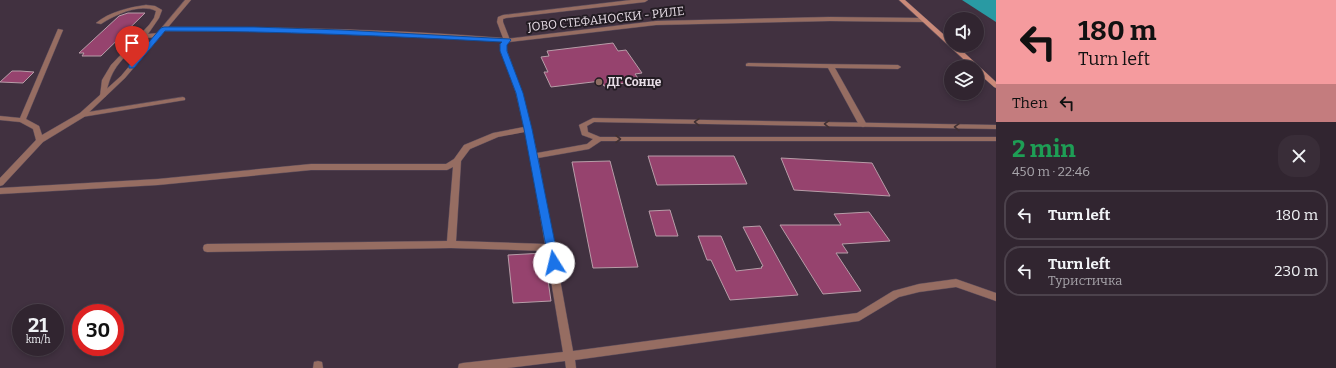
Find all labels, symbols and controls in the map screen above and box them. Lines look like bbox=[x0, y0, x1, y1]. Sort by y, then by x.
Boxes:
street label: ЈОВО СТЕФАНОСКИ - РИЛЕ bbox=[526, 4, 685, 34]
map controls bbox=[944, 12, 984, 100]
button: sound bbox=[944, 12, 984, 52]
text: 180 m bbox=[1078, 14, 1156, 47]
icon: left bbox=[1012, 16, 1064, 68]
pin bbox=[115, 26, 149, 67]
icon: arrive bbox=[121, 32, 143, 54]
text: Turn left bbox=[1078, 48, 1150, 70]
button: layers bbox=[944, 60, 984, 100]
place label: ДГ Сонце bbox=[607, 75, 662, 89]
marker: ДГ Сонце bbox=[594, 77, 604, 87]
icon: left bbox=[1056, 92, 1078, 114]
text: Then bbox=[1012, 94, 1048, 112]
one-way arrow bbox=[694, 118, 700, 126]
one-way arrow bbox=[824, 120, 830, 128]
one-way arrow bbox=[954, 123, 960, 131]
one-way arrow bbox=[615, 135, 621, 143]
text: 2 min bbox=[1012, 135, 1076, 163]
button: close bbox=[1278, 135, 1320, 177]
text: 450 m · 22:46 bbox=[1012, 164, 1090, 179]
icon: left bbox=[1014, 204, 1036, 226]
text: Turn left bbox=[1048, 206, 1110, 224]
text: 180 m bbox=[1276, 206, 1318, 224]
position arrow bbox=[533, 242, 575, 284]
text: Turn left bbox=[1048, 255, 1110, 273]
icon: left bbox=[1014, 260, 1036, 282]
text: 230 m bbox=[1274, 262, 1318, 280]
text: Туристичка bbox=[1048, 273, 1122, 288]
speed limit sign: 30 bbox=[72, 304, 124, 356]
text: 21 bbox=[28, 313, 48, 337]
text: km/h bbox=[26, 334, 50, 346]

